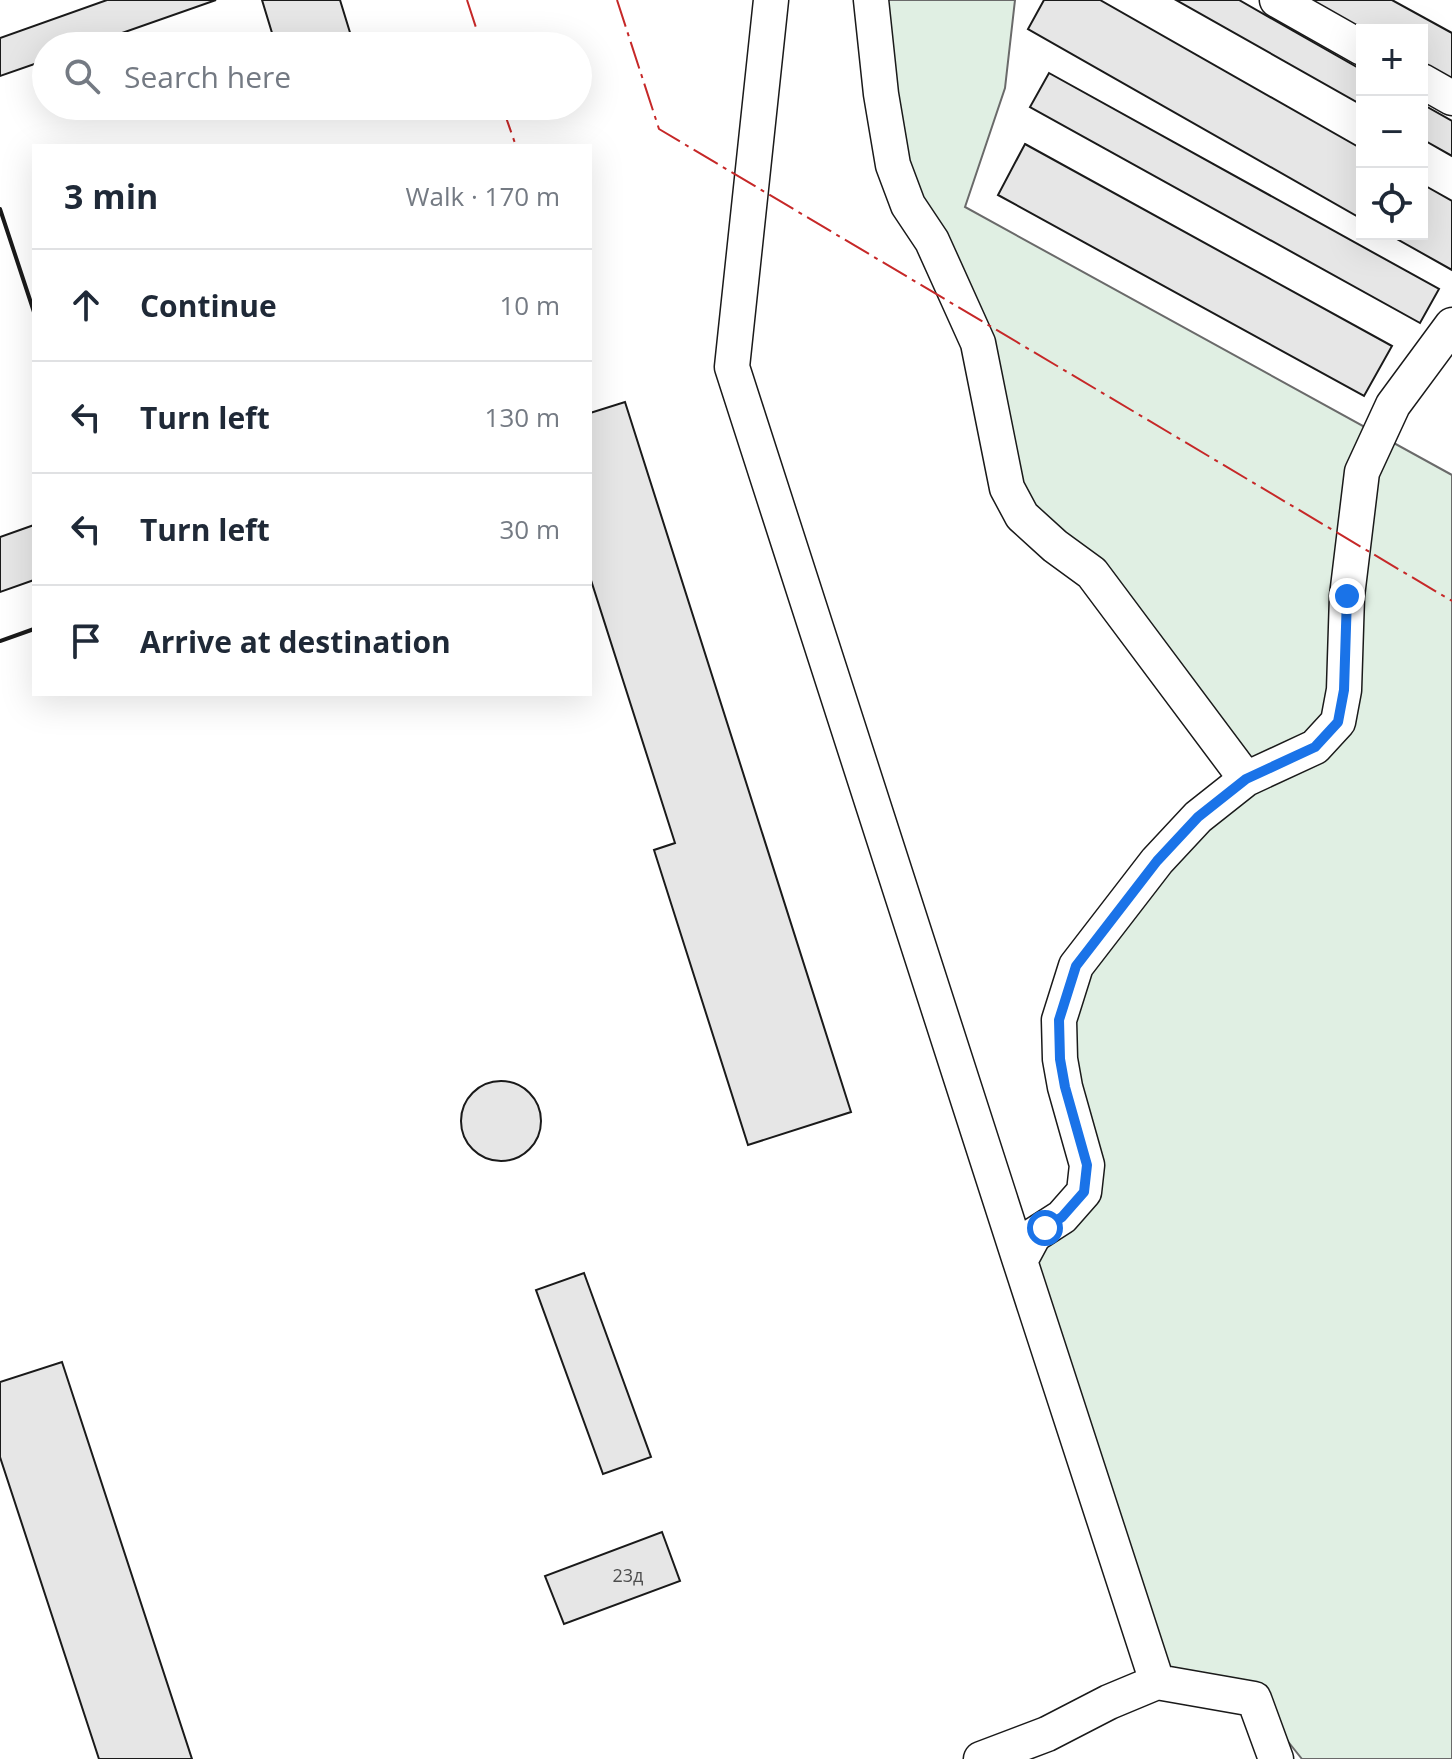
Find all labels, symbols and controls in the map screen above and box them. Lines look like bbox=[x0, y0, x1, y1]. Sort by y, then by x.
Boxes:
map controls bbox=[1356, 24, 1428, 240]
button: + bbox=[1356, 24, 1428, 96]
search box bbox=[32, 32, 592, 120]
icon: search bbox=[60, 54, 104, 98]
text: Search here bbox=[124, 56, 291, 97]
button: − bbox=[1356, 96, 1428, 168]
button: locate bbox=[1356, 168, 1428, 240]
text: 3 min bbox=[64, 173, 158, 219]
text: Walk · 170 m bbox=[406, 178, 560, 214]
icon: ahead bbox=[64, 283, 108, 327]
text: Continue bbox=[140, 285, 277, 326]
text: 10 m bbox=[499, 287, 560, 323]
icon: left bbox=[64, 395, 108, 439]
text: Turn left bbox=[140, 397, 270, 438]
text: 130 m bbox=[485, 399, 560, 435]
icon: left bbox=[64, 507, 108, 551]
text: Turn left bbox=[140, 509, 270, 550]
text: 30 m bbox=[499, 511, 560, 547]
route end bbox=[1329, 578, 1365, 614]
icon: arrive bbox=[64, 619, 108, 663]
text: Arrive at destination bbox=[140, 621, 451, 662]
route start bbox=[1027, 1210, 1063, 1246]
house number: 23д bbox=[613, 1563, 643, 1587]

